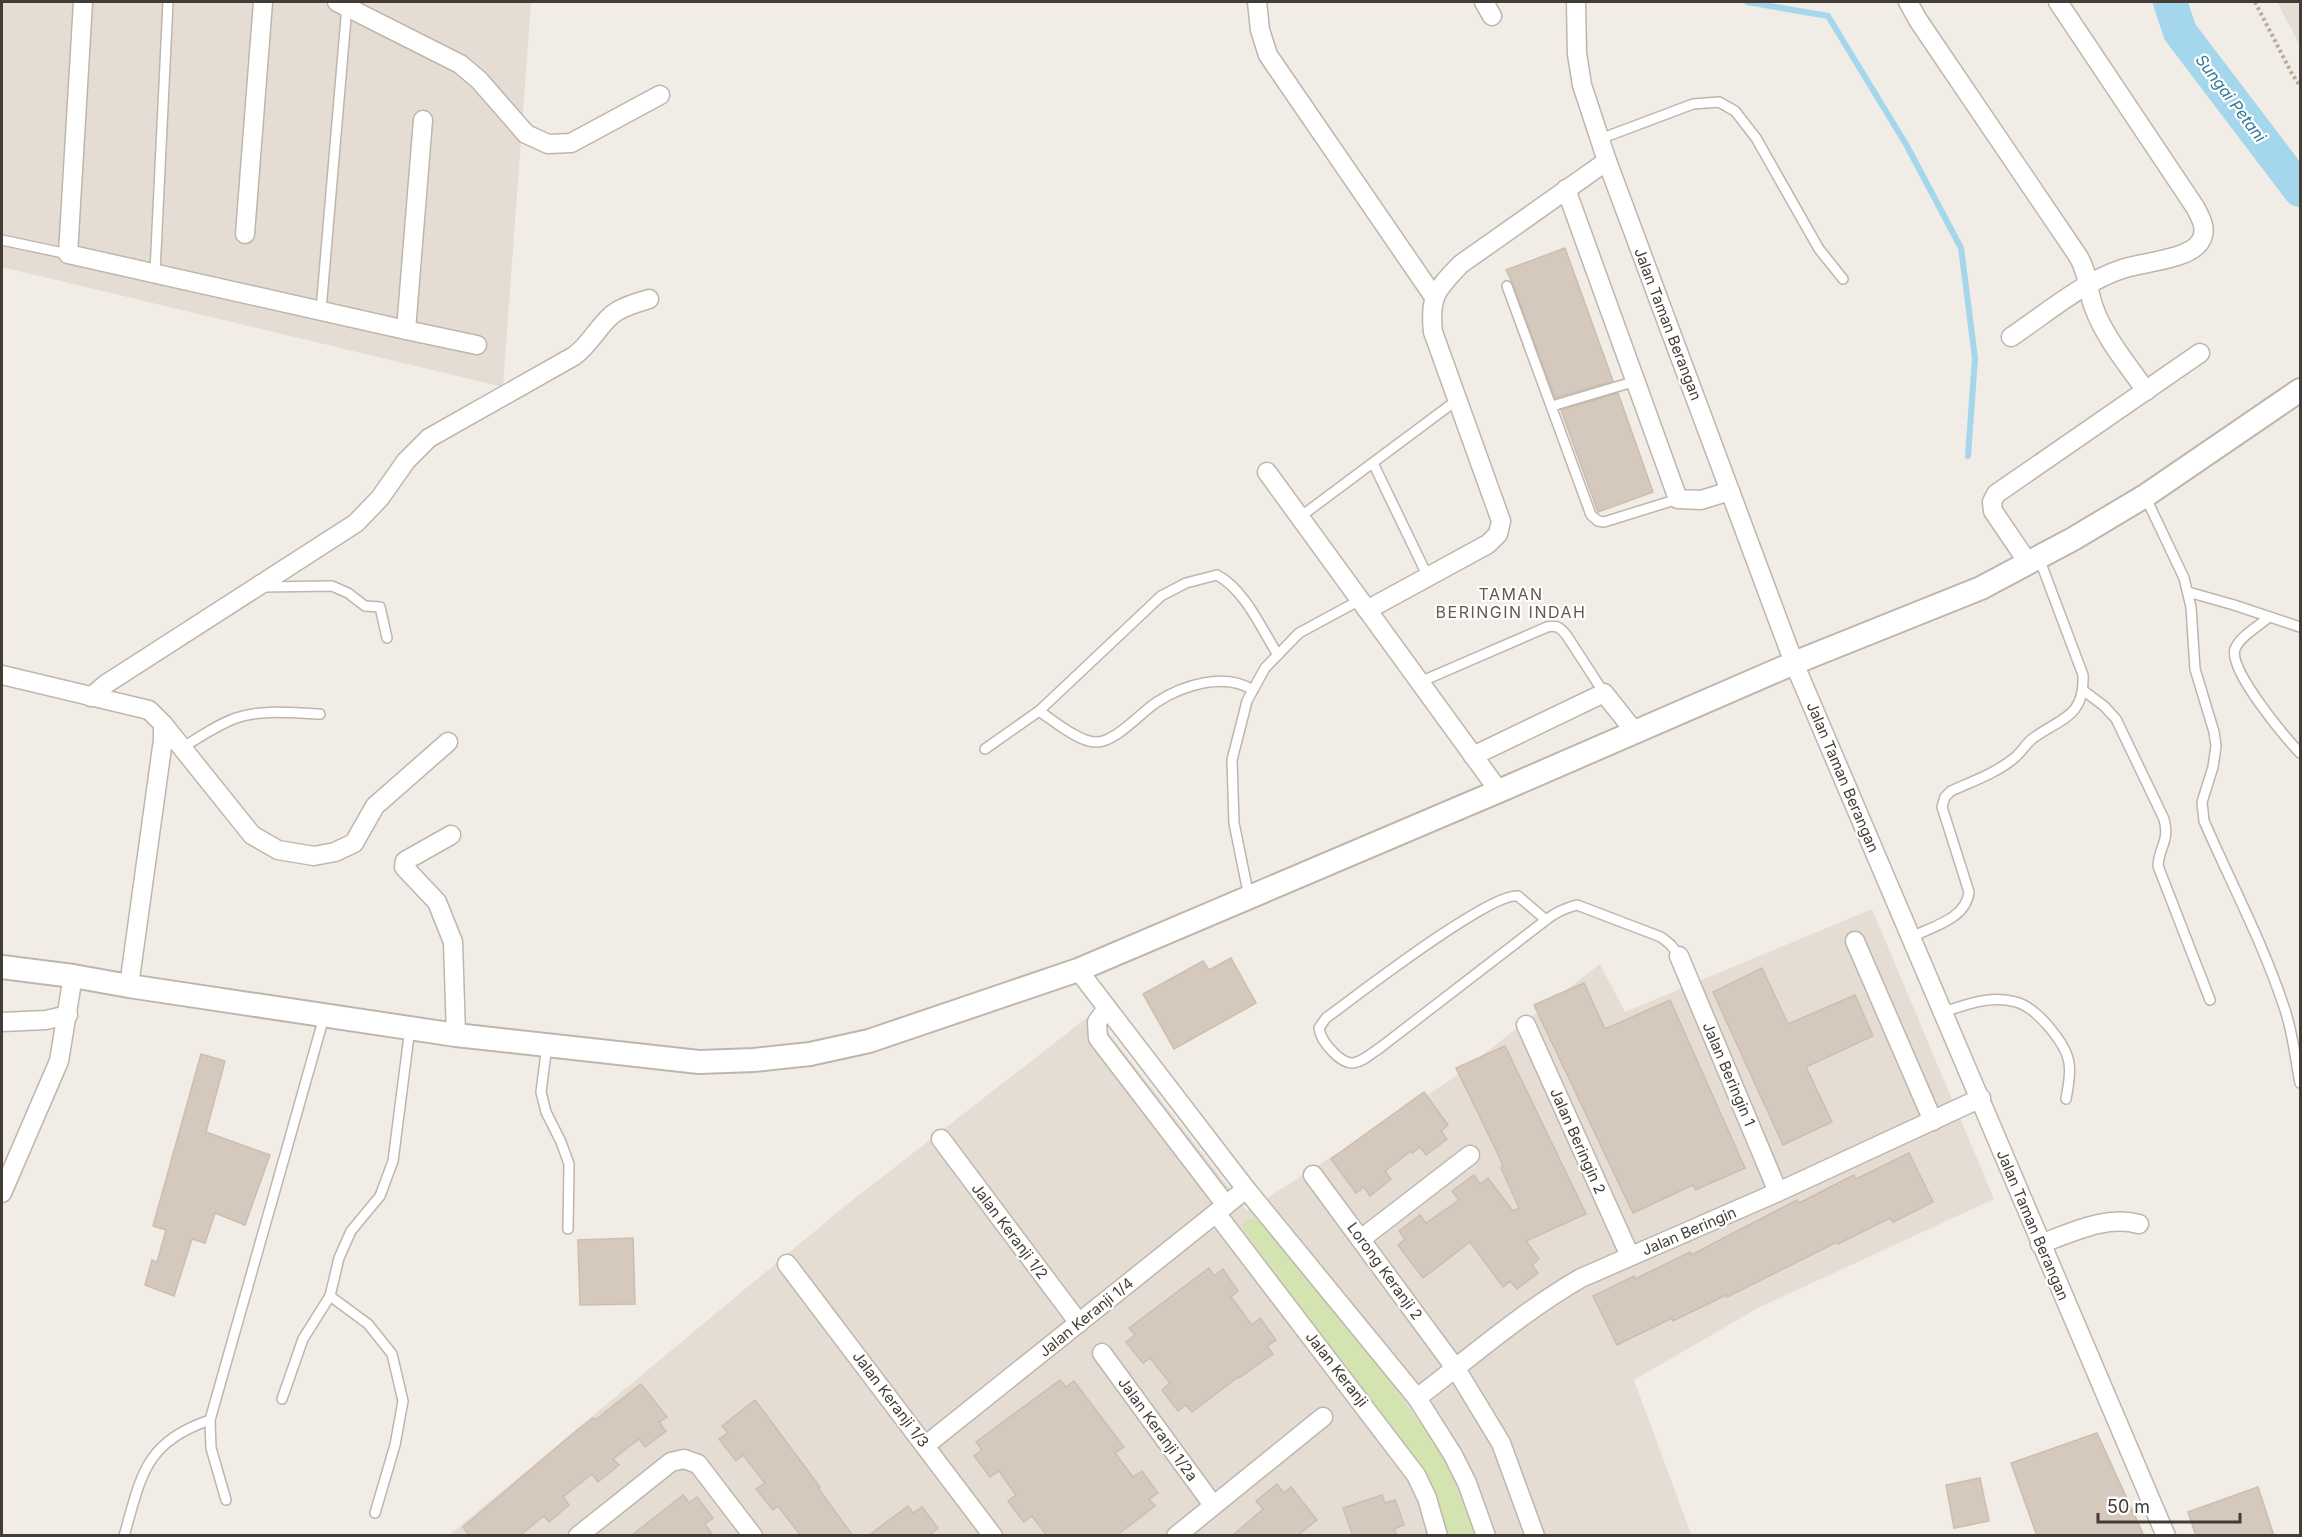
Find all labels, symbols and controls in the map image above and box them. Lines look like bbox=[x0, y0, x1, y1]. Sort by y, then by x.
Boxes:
water label: Sungai Petani bbox=[2191, 50, 2271, 147]
street label: Jalan Taman Berangan bbox=[1630, 245, 1706, 403]
district label: TAMAN BERINGIN INDAH bbox=[1436, 584, 1586, 622]
street label: Jalan Taman Berangan bbox=[1803, 699, 1883, 855]
street label: Jalan Beringin 1 bbox=[1699, 1019, 1759, 1129]
street label: Jalan Beringin 2 bbox=[1546, 1085, 1610, 1197]
street label: Jalan Taman Berangan bbox=[1993, 1147, 2073, 1303]
street label: Jalan Keranji 1/2 bbox=[968, 1179, 1052, 1283]
street label: Jalan Beringin bbox=[1639, 1203, 1739, 1259]
street label: Lorong Keranji 2 bbox=[1343, 1219, 1427, 1323]
street label: Jalan Keranji 1/4 bbox=[1035, 1273, 1137, 1361]
street label: Jalan Keranji bbox=[1302, 1327, 1372, 1411]
street label: Jalan Keranji 1/3 bbox=[849, 1347, 933, 1451]
street label: Jalan Keranji 1/2a bbox=[1114, 1373, 1202, 1485]
scale bar bbox=[2098, 1486, 2240, 1524]
text: 50 m bbox=[2107, 1496, 2150, 1517]

